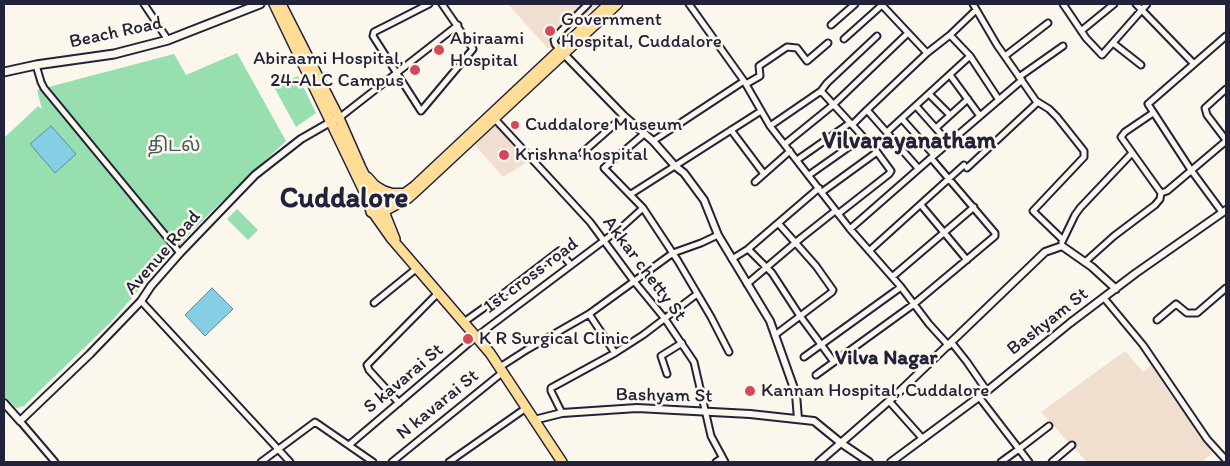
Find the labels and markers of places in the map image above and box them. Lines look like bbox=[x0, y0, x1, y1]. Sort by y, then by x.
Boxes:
place label: Government Hospital, Cuddalore bbox=[561, 9, 722, 53]
marker: Government Hospital, Cuddalore bbox=[543, 24, 557, 38]
place label: Abiraami Hospital bbox=[450, 28, 524, 72]
marker: Abiraami Hospital bbox=[432, 43, 446, 57]
place label: Abiraami Hospital, 24-ALC Campus bbox=[253, 48, 404, 92]
marker: Abiraami Hospital, 24-ALC Campus bbox=[408, 63, 422, 77]
place label: Cuddalore Museum bbox=[525, 114, 682, 136]
marker: Cuddalore Museum bbox=[509, 119, 521, 131]
place label: Krishna hospital bbox=[515, 144, 648, 166]
marker: Krishna hospital bbox=[497, 148, 511, 162]
place label: K R Surgical Clinic bbox=[479, 328, 629, 350]
marker: K R Surgical Clinic bbox=[461, 332, 475, 346]
place label: Kannan Hospital, Cuddalore bbox=[761, 380, 989, 402]
marker: Kannan Hospital, Cuddalore bbox=[743, 384, 757, 398]

